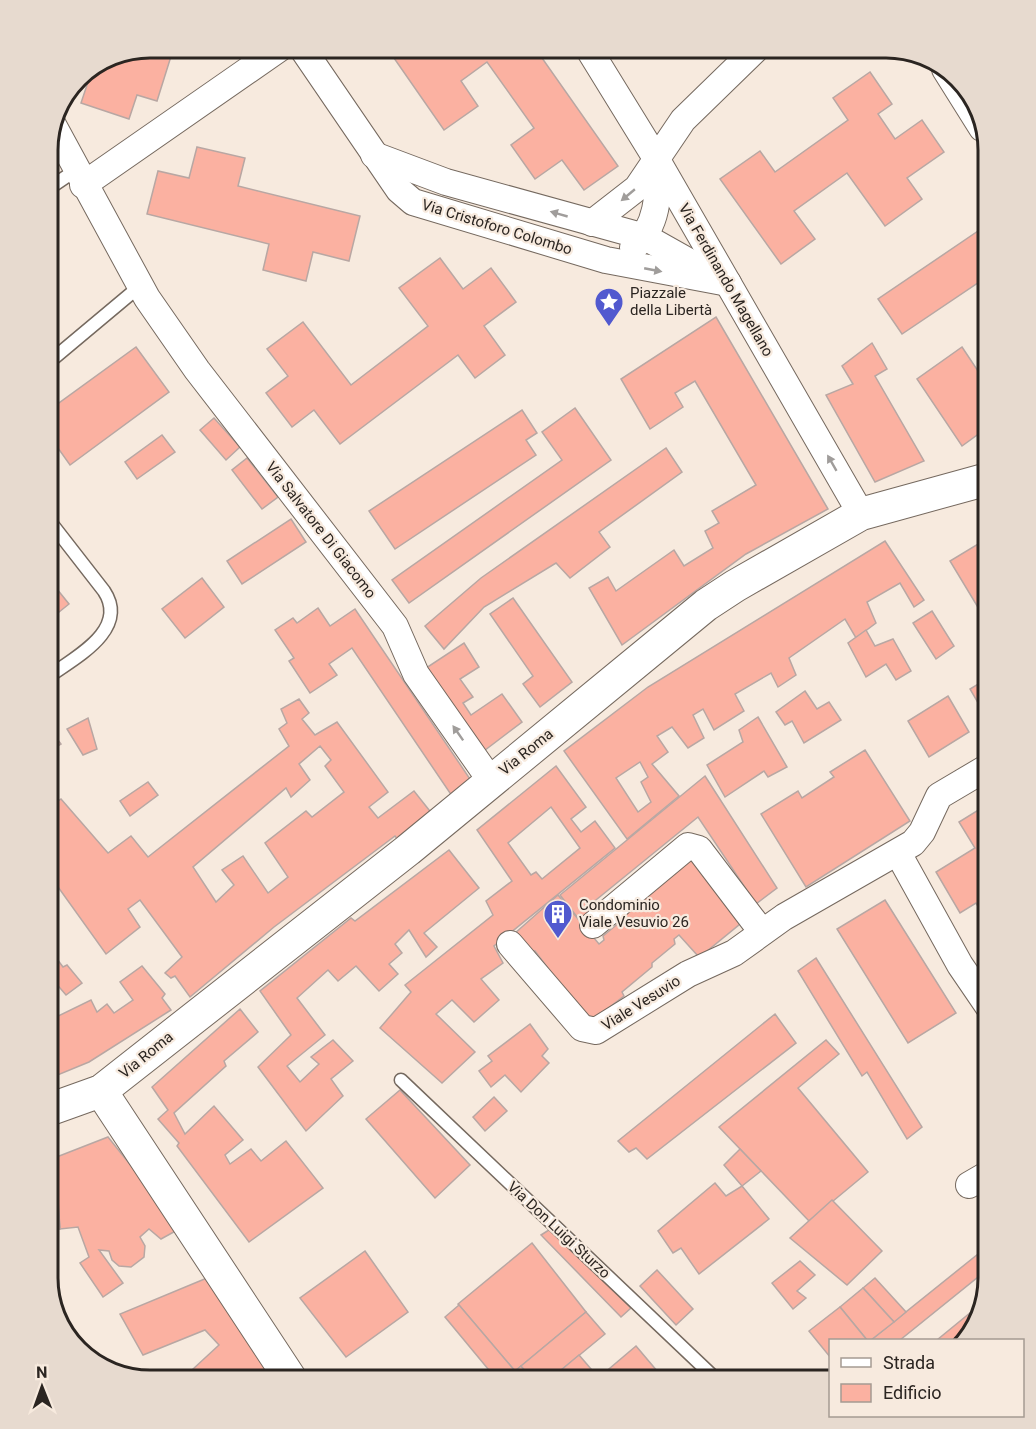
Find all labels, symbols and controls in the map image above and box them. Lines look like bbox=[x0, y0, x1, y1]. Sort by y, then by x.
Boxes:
one-way arrow bbox=[621, 188, 636, 201]
street label: Via Cristoforo Colombo bbox=[420, 196, 574, 258]
street label: Via Ferdinando Magellano bbox=[675, 200, 777, 360]
one-way arrow bbox=[550, 208, 568, 218]
one-way arrow bbox=[643, 266, 662, 275]
place label: Piazzale della Libertà bbox=[630, 284, 712, 319]
place icon: Piazzale della Libertà bbox=[593, 286, 625, 328]
one-way arrow bbox=[827, 454, 837, 471]
street label: Via Salvatore Di Giacomo bbox=[262, 458, 380, 602]
street label: Via Roma bbox=[495, 725, 557, 779]
one-way arrow bbox=[452, 726, 464, 742]
place label: Condominio Viale Vesuvio 26 bbox=[579, 896, 689, 931]
building icon: Condominio Viale Vesuvio 26 bbox=[542, 898, 574, 940]
street label: Viale Vesuvio bbox=[598, 972, 684, 1034]
street label: Via Roma bbox=[115, 1028, 177, 1082]
street label: Via Don Luigi Sturzo bbox=[504, 1178, 614, 1282]
legend bbox=[829, 1339, 1024, 1417]
text: Strada bbox=[883, 1352, 935, 1373]
north arrow bbox=[12, 1357, 72, 1417]
text: N bbox=[36, 1363, 48, 1382]
text: Edificio bbox=[883, 1382, 942, 1403]

